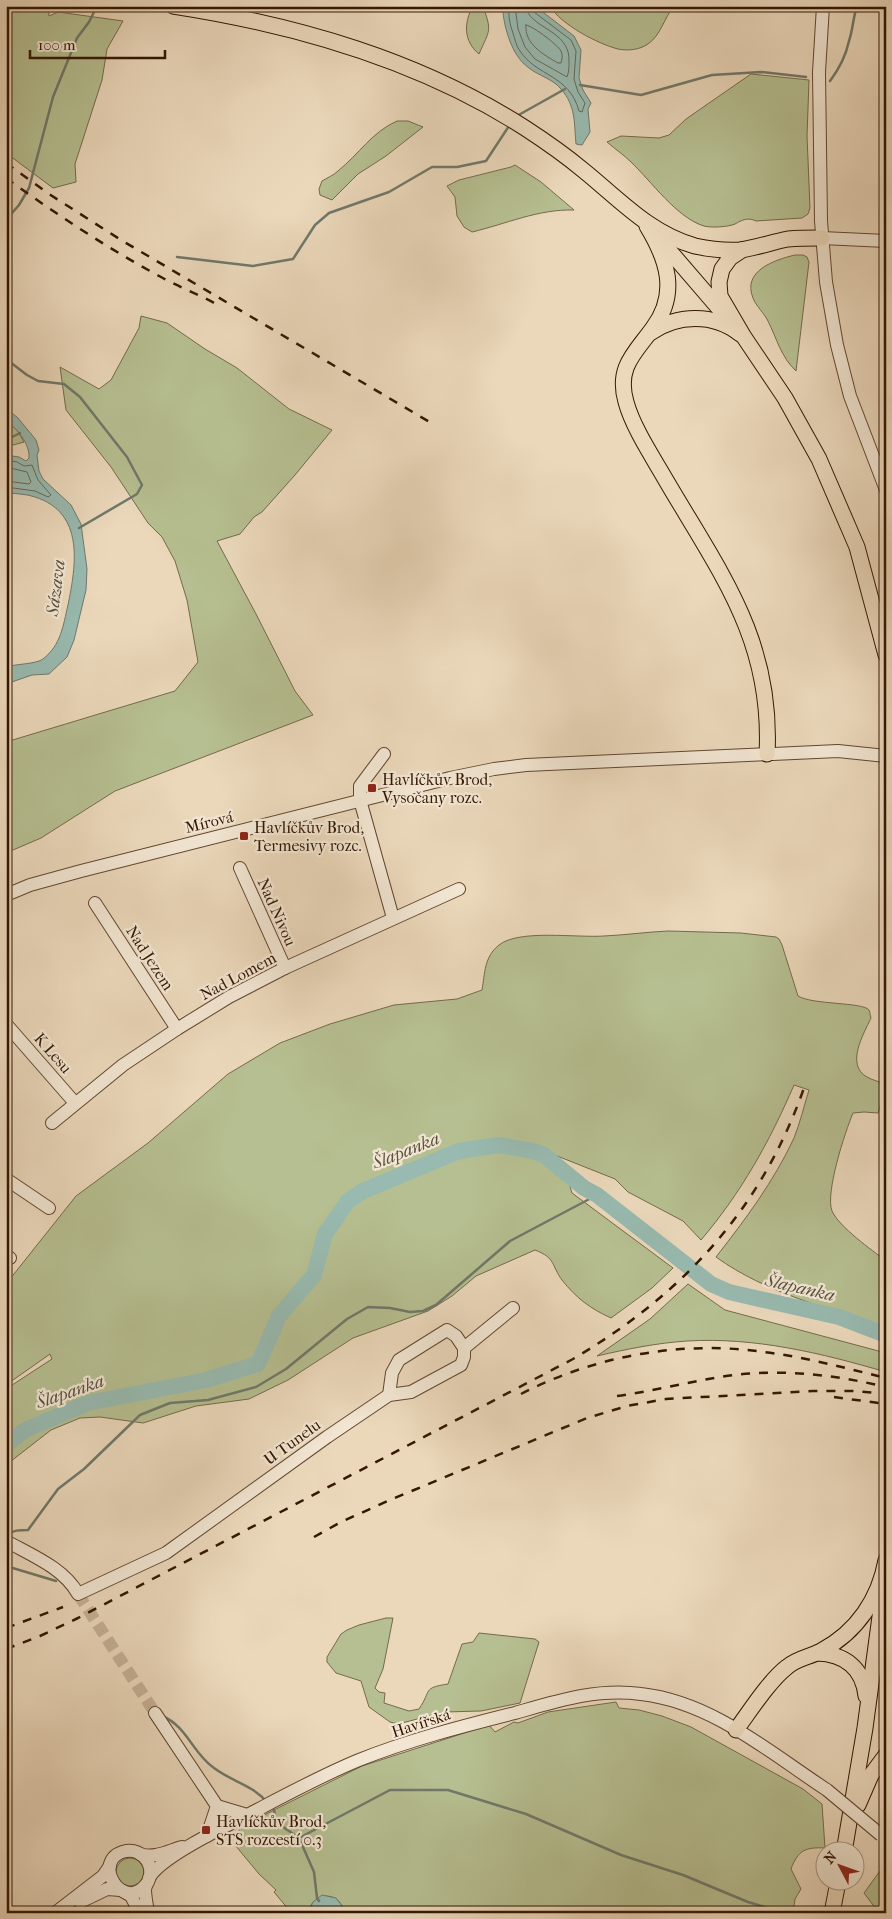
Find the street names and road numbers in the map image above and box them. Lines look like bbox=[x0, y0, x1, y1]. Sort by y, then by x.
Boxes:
street label: Mírová bbox=[183, 807, 236, 837]
street label: Nad Nivou bbox=[254, 875, 300, 949]
street label: Nad Jezem bbox=[122, 922, 178, 994]
street label: Nad Lomem bbox=[197, 948, 280, 1004]
street label: K Lesu bbox=[30, 1029, 76, 1077]
street label: U Tunelu bbox=[260, 1415, 324, 1469]
street label: Havířská bbox=[389, 1704, 453, 1741]

